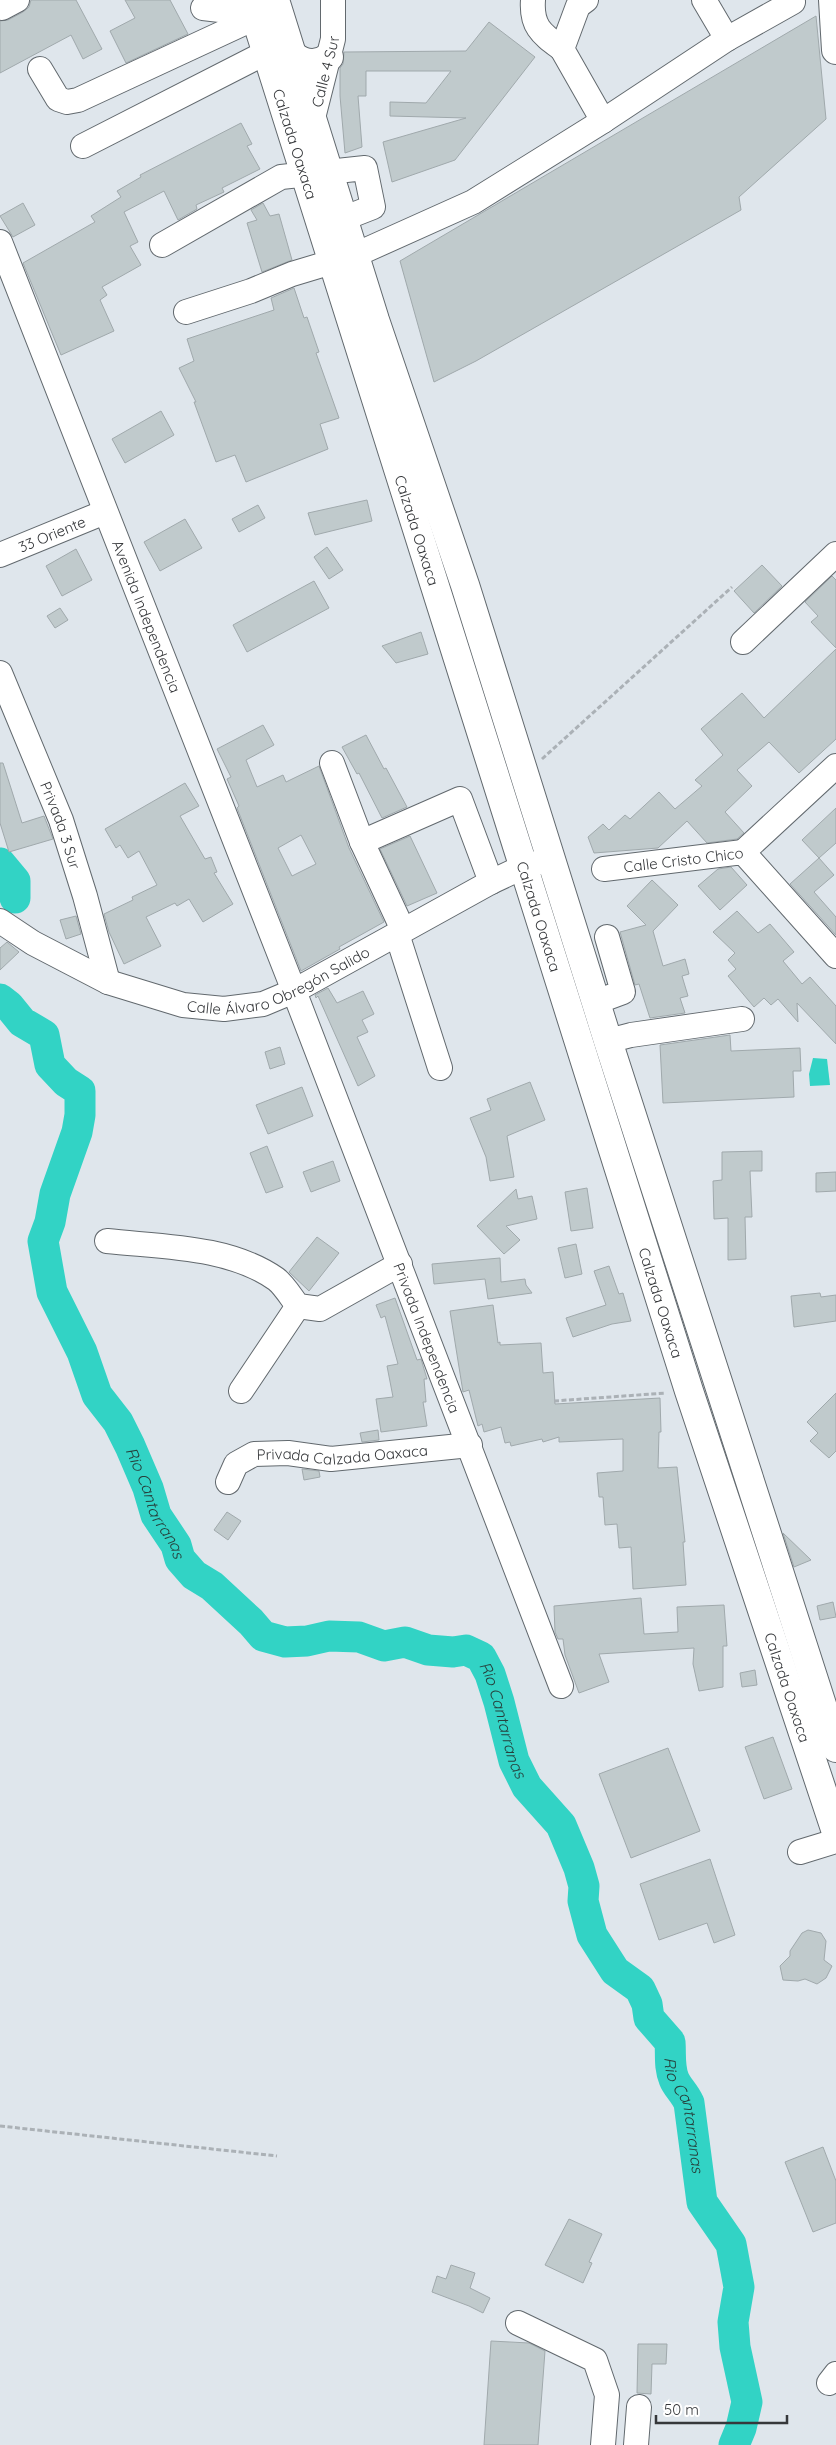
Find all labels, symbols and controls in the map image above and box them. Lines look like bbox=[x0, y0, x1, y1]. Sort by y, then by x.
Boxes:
street label: Calle 4 Sur bbox=[307, 36, 343, 109]
street label: Calzada Oaxaca bbox=[269, 86, 322, 202]
street label: Calzada Oaxaca bbox=[391, 473, 444, 588]
street label: 33 Oriente bbox=[15, 512, 88, 556]
street label: Avenida Independencia bbox=[108, 537, 185, 695]
street label: Privada 3 Sur bbox=[36, 778, 85, 872]
street label: Calle Cristo Chico bbox=[622, 843, 744, 876]
street label: Calzada Oaxaca bbox=[513, 859, 566, 974]
street label: Calle Álvaro Obregón Salido bbox=[186, 942, 373, 1019]
street label: Calzada Oaxaca bbox=[635, 1245, 687, 1360]
street label: Privada Independencia bbox=[390, 1260, 465, 1416]
street label: Privada Calzada Oaxaca bbox=[256, 1440, 429, 1469]
water label: Rio Cantarranas bbox=[122, 1444, 190, 1562]
street label: Calzada Oaxaca bbox=[761, 1630, 815, 1745]
water label: Rio Cantarranas bbox=[475, 1658, 532, 1783]
water label: Rio Cantarranas bbox=[660, 2057, 708, 2176]
scale bar bbox=[656, 2392, 787, 2424]
text: 50 m bbox=[664, 2400, 699, 2419]

